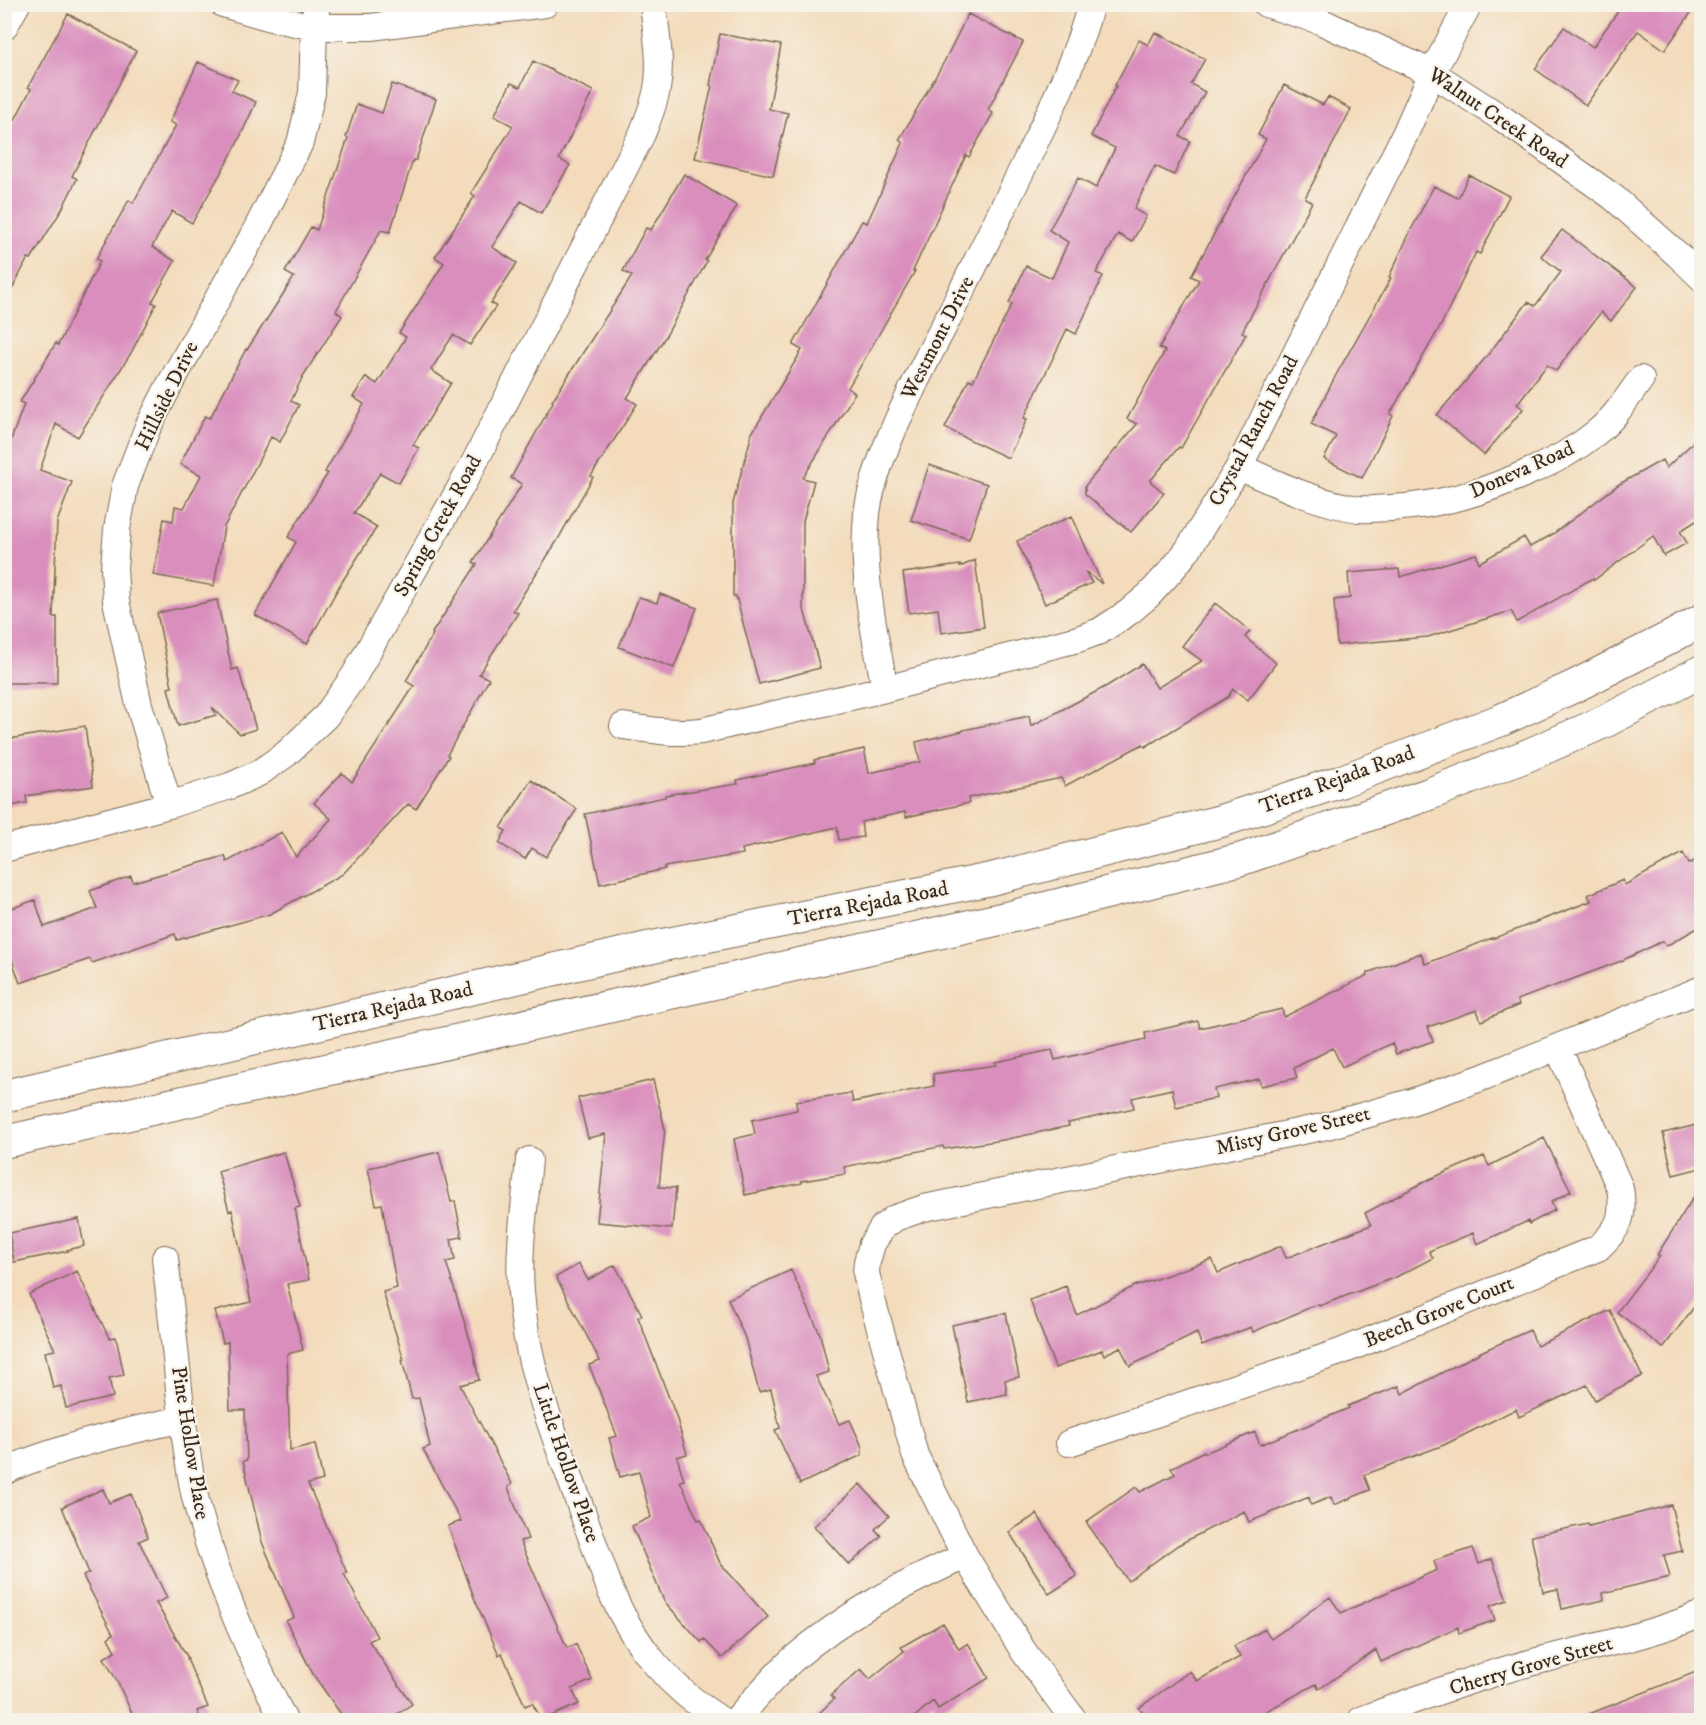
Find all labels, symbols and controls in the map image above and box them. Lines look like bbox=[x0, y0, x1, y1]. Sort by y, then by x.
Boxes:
street label: Walnut Creek Road bbox=[1422, 61, 1573, 175]
street label: Westmont Drive bbox=[895, 271, 980, 405]
street label: Hillside Drive bbox=[129, 337, 205, 455]
street label: Crystal Ranch Road bbox=[1203, 351, 1305, 511]
street label: Doneva Road bbox=[1466, 435, 1579, 505]
street label: Spring Creek Road bbox=[388, 450, 488, 601]
street label: Tierra Rejada Road bbox=[1256, 740, 1418, 820]
street label: Tierra Rejada Road bbox=[786, 876, 951, 932]
street label: Tierra Rejada Road bbox=[311, 976, 476, 1038]
street label: Misty Grove Street bbox=[1213, 1101, 1373, 1161]
street label: Beech Grove Court bbox=[1360, 1270, 1518, 1354]
street label: Pine Hollow Place bbox=[165, 1364, 215, 1522]
street label: Little Hollow Place bbox=[527, 1380, 605, 1546]
street label: Cherry Grove Street bbox=[1446, 1630, 1616, 1702]

